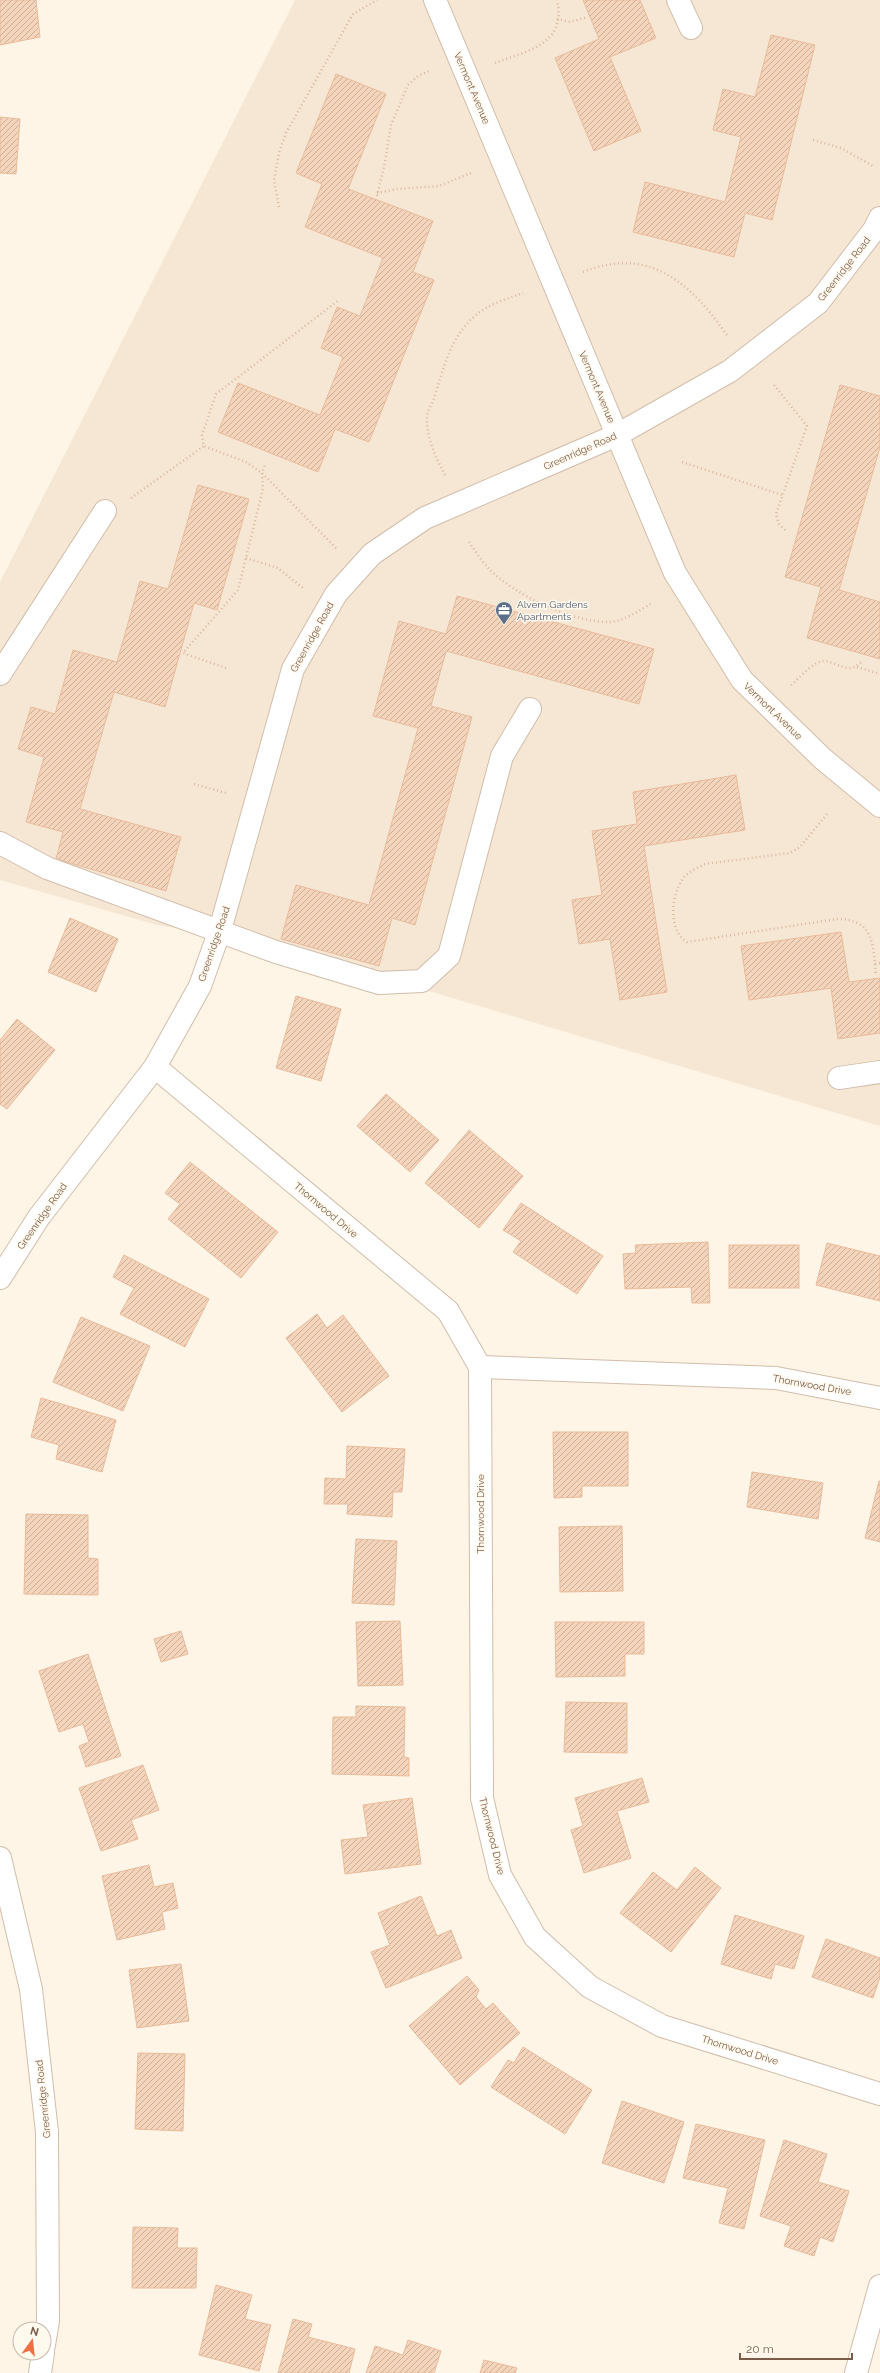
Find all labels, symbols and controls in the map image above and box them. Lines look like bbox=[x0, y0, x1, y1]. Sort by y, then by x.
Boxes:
street label: Vermont Avenue bbox=[452, 50, 492, 126]
street label: Greenridge Road bbox=[815, 235, 873, 303]
street label: Vermont Avenue bbox=[577, 349, 617, 425]
street label: Greenridge Road bbox=[542, 430, 618, 472]
place label: Alvern Gardens Apartments bbox=[517, 599, 588, 622]
street label: Greenridge Road bbox=[288, 600, 336, 674]
office icon: Alvern Gardens Apartments bbox=[494, 600, 514, 625]
street label: Vermont Avenue bbox=[741, 680, 805, 742]
street label: Greenridge Road bbox=[196, 905, 232, 983]
street label: Thornwood Drive bbox=[292, 1180, 360, 1240]
street label: Greenridge Road bbox=[15, 1181, 69, 1251]
street label: Thornwood Drive bbox=[772, 1373, 852, 1397]
street label: Thornwood Drive bbox=[475, 1474, 486, 1554]
street label: Thornwood Drive bbox=[477, 1796, 507, 1876]
street label: Thornwood Drive bbox=[700, 2033, 780, 2067]
street label: Greenridge Road bbox=[33, 2059, 53, 2139]
north arrow bbox=[12, 2321, 52, 2361]
text: N bbox=[29, 2324, 40, 2339]
scale bar bbox=[740, 2335, 852, 2361]
text: 20 m bbox=[746, 2342, 774, 2356]

